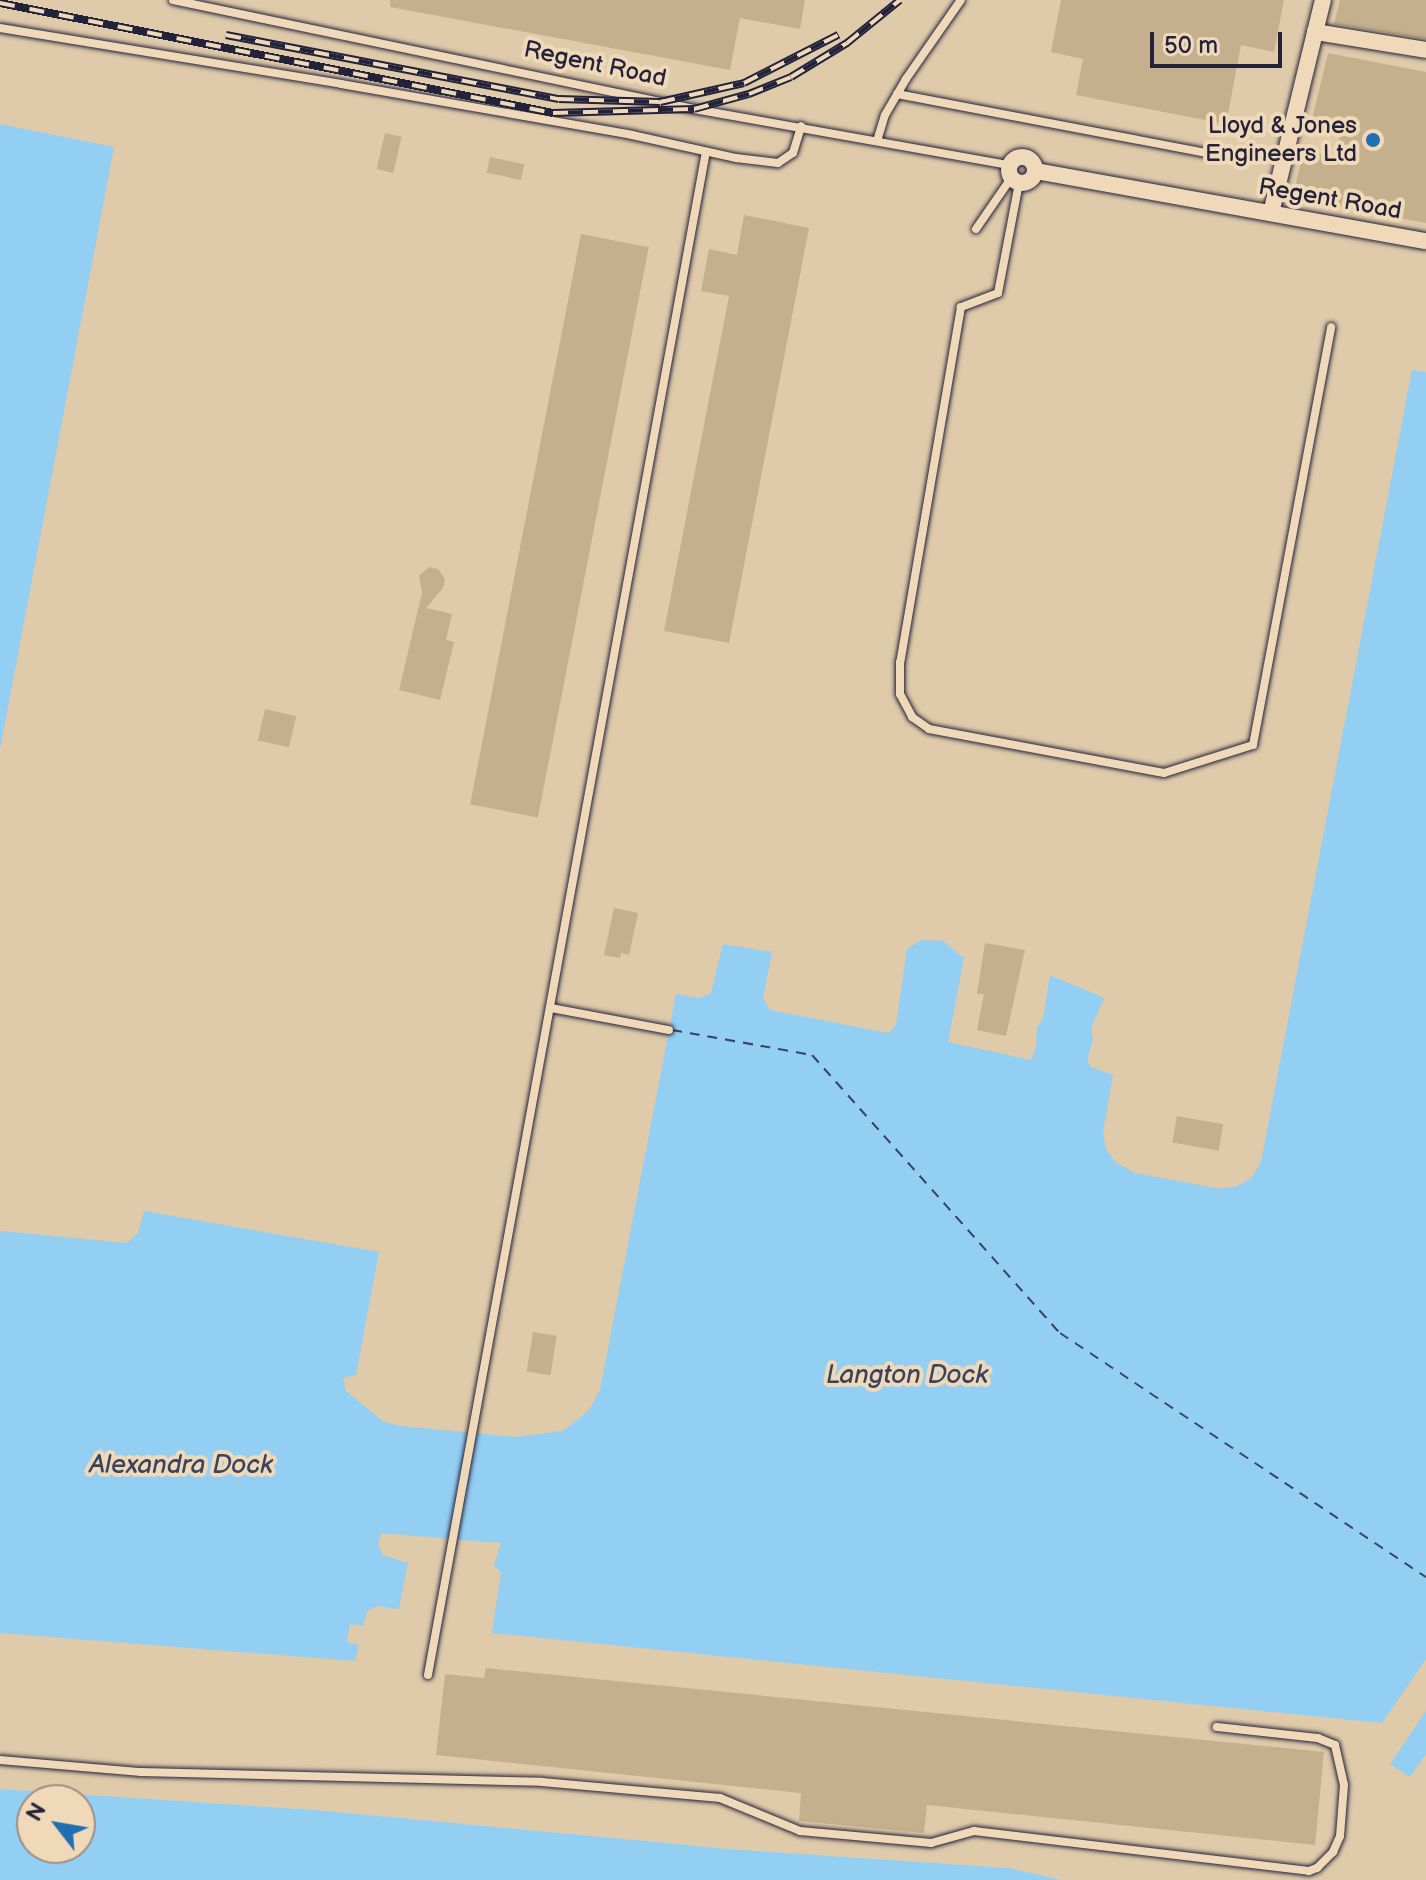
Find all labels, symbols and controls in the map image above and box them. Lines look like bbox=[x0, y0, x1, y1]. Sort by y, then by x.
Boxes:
scale bar bbox=[1154, 16, 1286, 66]
text: 50 m bbox=[1164, 31, 1218, 60]
street label: Regent Road bbox=[521, 35, 669, 93]
place label: Lloyd & Jones Engineers Ltd bbox=[1205, 112, 1357, 168]
marker: Lloyd & Jones Engineers Ltd bbox=[1364, 131, 1382, 149]
street label: Regent Road bbox=[1256, 172, 1404, 226]
water label: Langton Dock bbox=[826, 1360, 988, 1392]
water label: Alexandra Dock bbox=[89, 1450, 273, 1482]
north arrow bbox=[16, 1784, 96, 1864]
text: N bbox=[21, 1798, 53, 1826]

